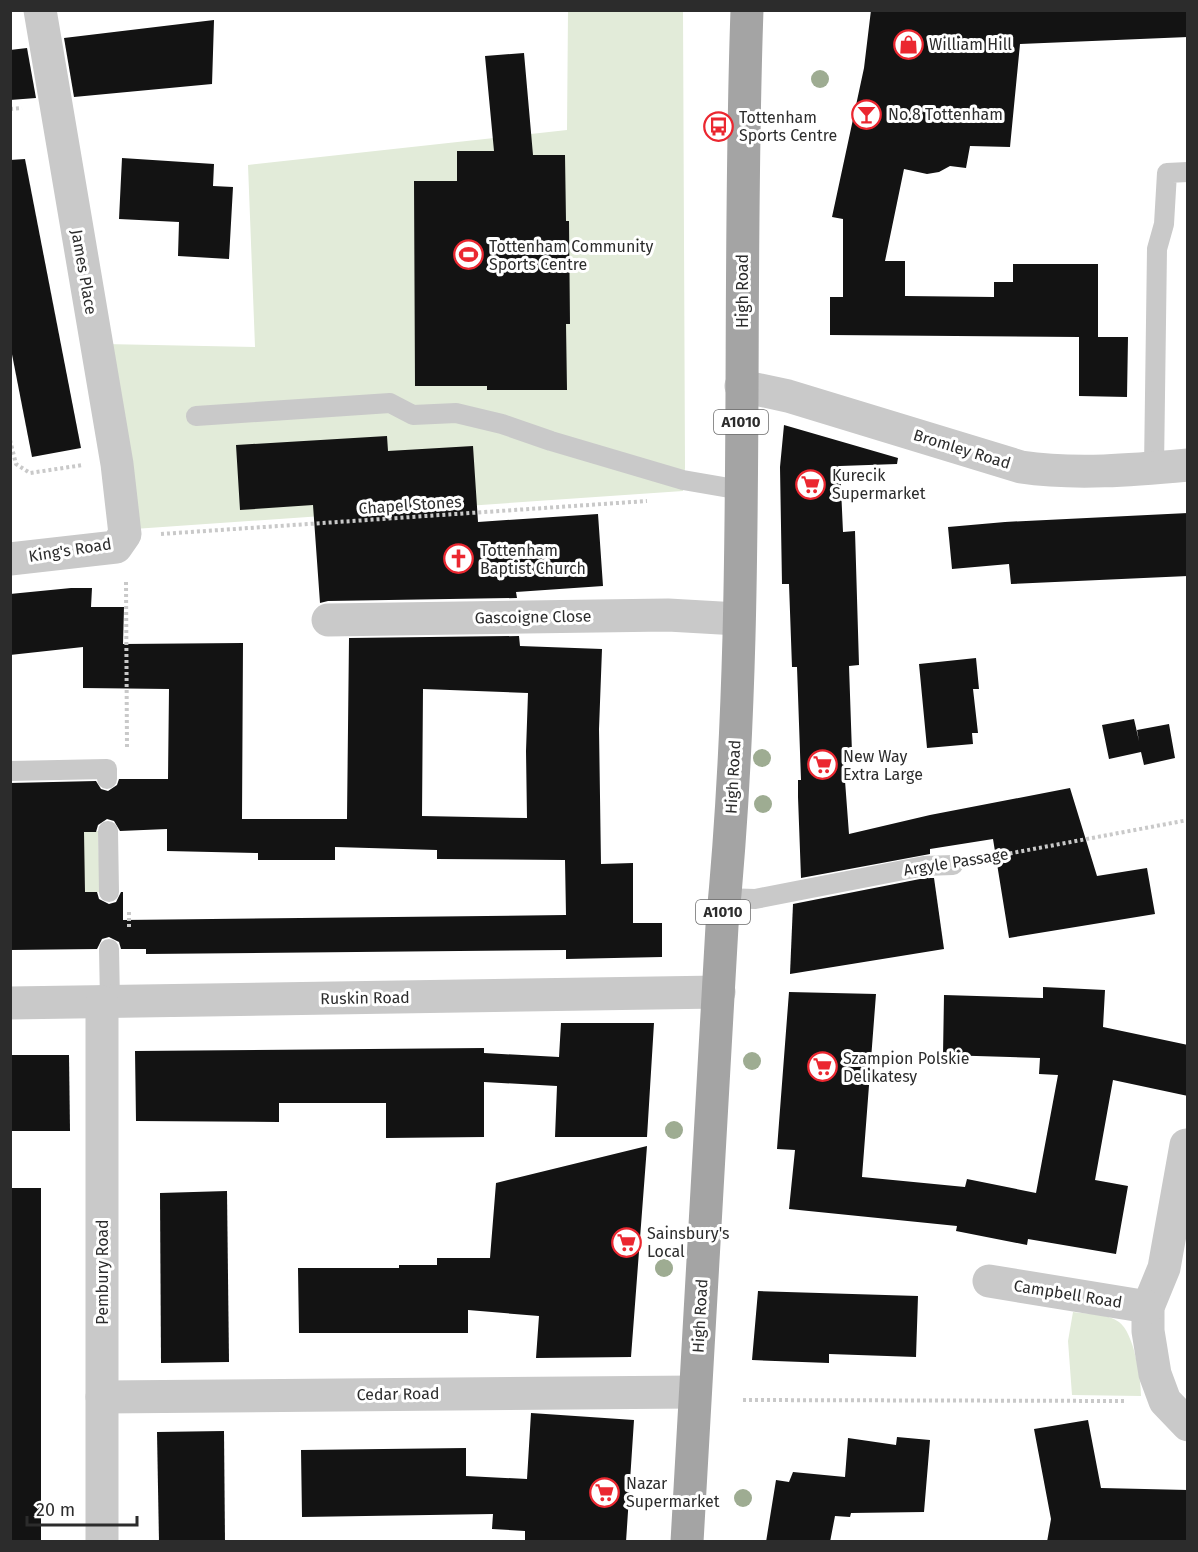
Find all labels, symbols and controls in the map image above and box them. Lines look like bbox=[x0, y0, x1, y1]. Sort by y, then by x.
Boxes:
shop icon: William Hill bbox=[892, 28, 924, 60]
place label: William Hill bbox=[929, 35, 1012, 54]
bar icon: No.8 Tottenham bbox=[851, 98, 883, 130]
place label: No.8 Tottenham bbox=[888, 105, 1003, 124]
place label: Tottenham Sports Centre bbox=[739, 108, 837, 145]
bus stop icon: Tottenham Sports Centre bbox=[702, 110, 734, 142]
street label: James Place bbox=[67, 228, 101, 316]
place label: Tottenham Community Sports Centre bbox=[489, 237, 653, 274]
sports icon: Tottenham Community Sports Centre bbox=[452, 239, 484, 271]
street label: High Road bbox=[733, 254, 752, 328]
road number: A1010 bbox=[714, 410, 768, 434]
street label: Bromley Road bbox=[911, 425, 1013, 473]
place label: Kurecik Supermarket bbox=[832, 466, 926, 503]
supermarket icon: Kurecik Supermarket bbox=[795, 468, 827, 500]
street label: Chapel Stones bbox=[358, 492, 462, 518]
street label: King's Road bbox=[27, 534, 113, 566]
place label: Tottenham Baptist Church bbox=[480, 541, 586, 578]
church icon: Tottenham Baptist Church bbox=[443, 543, 475, 575]
street label: Gascoigne Close bbox=[474, 606, 592, 628]
street label: High Road bbox=[722, 739, 744, 815]
place label: New Way Extra Large bbox=[843, 747, 923, 784]
supermarket icon: New Way Extra Large bbox=[806, 749, 838, 781]
street label: Argyle Passage bbox=[902, 844, 1010, 880]
road number: A1010 bbox=[696, 900, 750, 924]
street label: Ruskin Road bbox=[320, 988, 410, 1008]
place label: Szampion Polskie Delikatesy bbox=[843, 1049, 969, 1086]
supermarket icon: Szampion Polskie Delikatesy bbox=[806, 1051, 838, 1083]
street label: Pembury Road bbox=[93, 1219, 112, 1325]
place label: Sainsbury's Local bbox=[647, 1224, 729, 1261]
supermarket icon: Sainsbury's Local bbox=[610, 1226, 642, 1258]
street label: Campbell Road bbox=[1012, 1276, 1124, 1312]
street label: High Road bbox=[689, 1278, 711, 1354]
street label: Cedar Road bbox=[356, 1384, 440, 1404]
place label: Nazar Supermarket bbox=[626, 1474, 720, 1511]
supermarket icon: Nazar Supermarket bbox=[589, 1476, 621, 1508]
scale bar bbox=[27, 1489, 136, 1527]
text: 20 m bbox=[36, 1499, 75, 1521]

